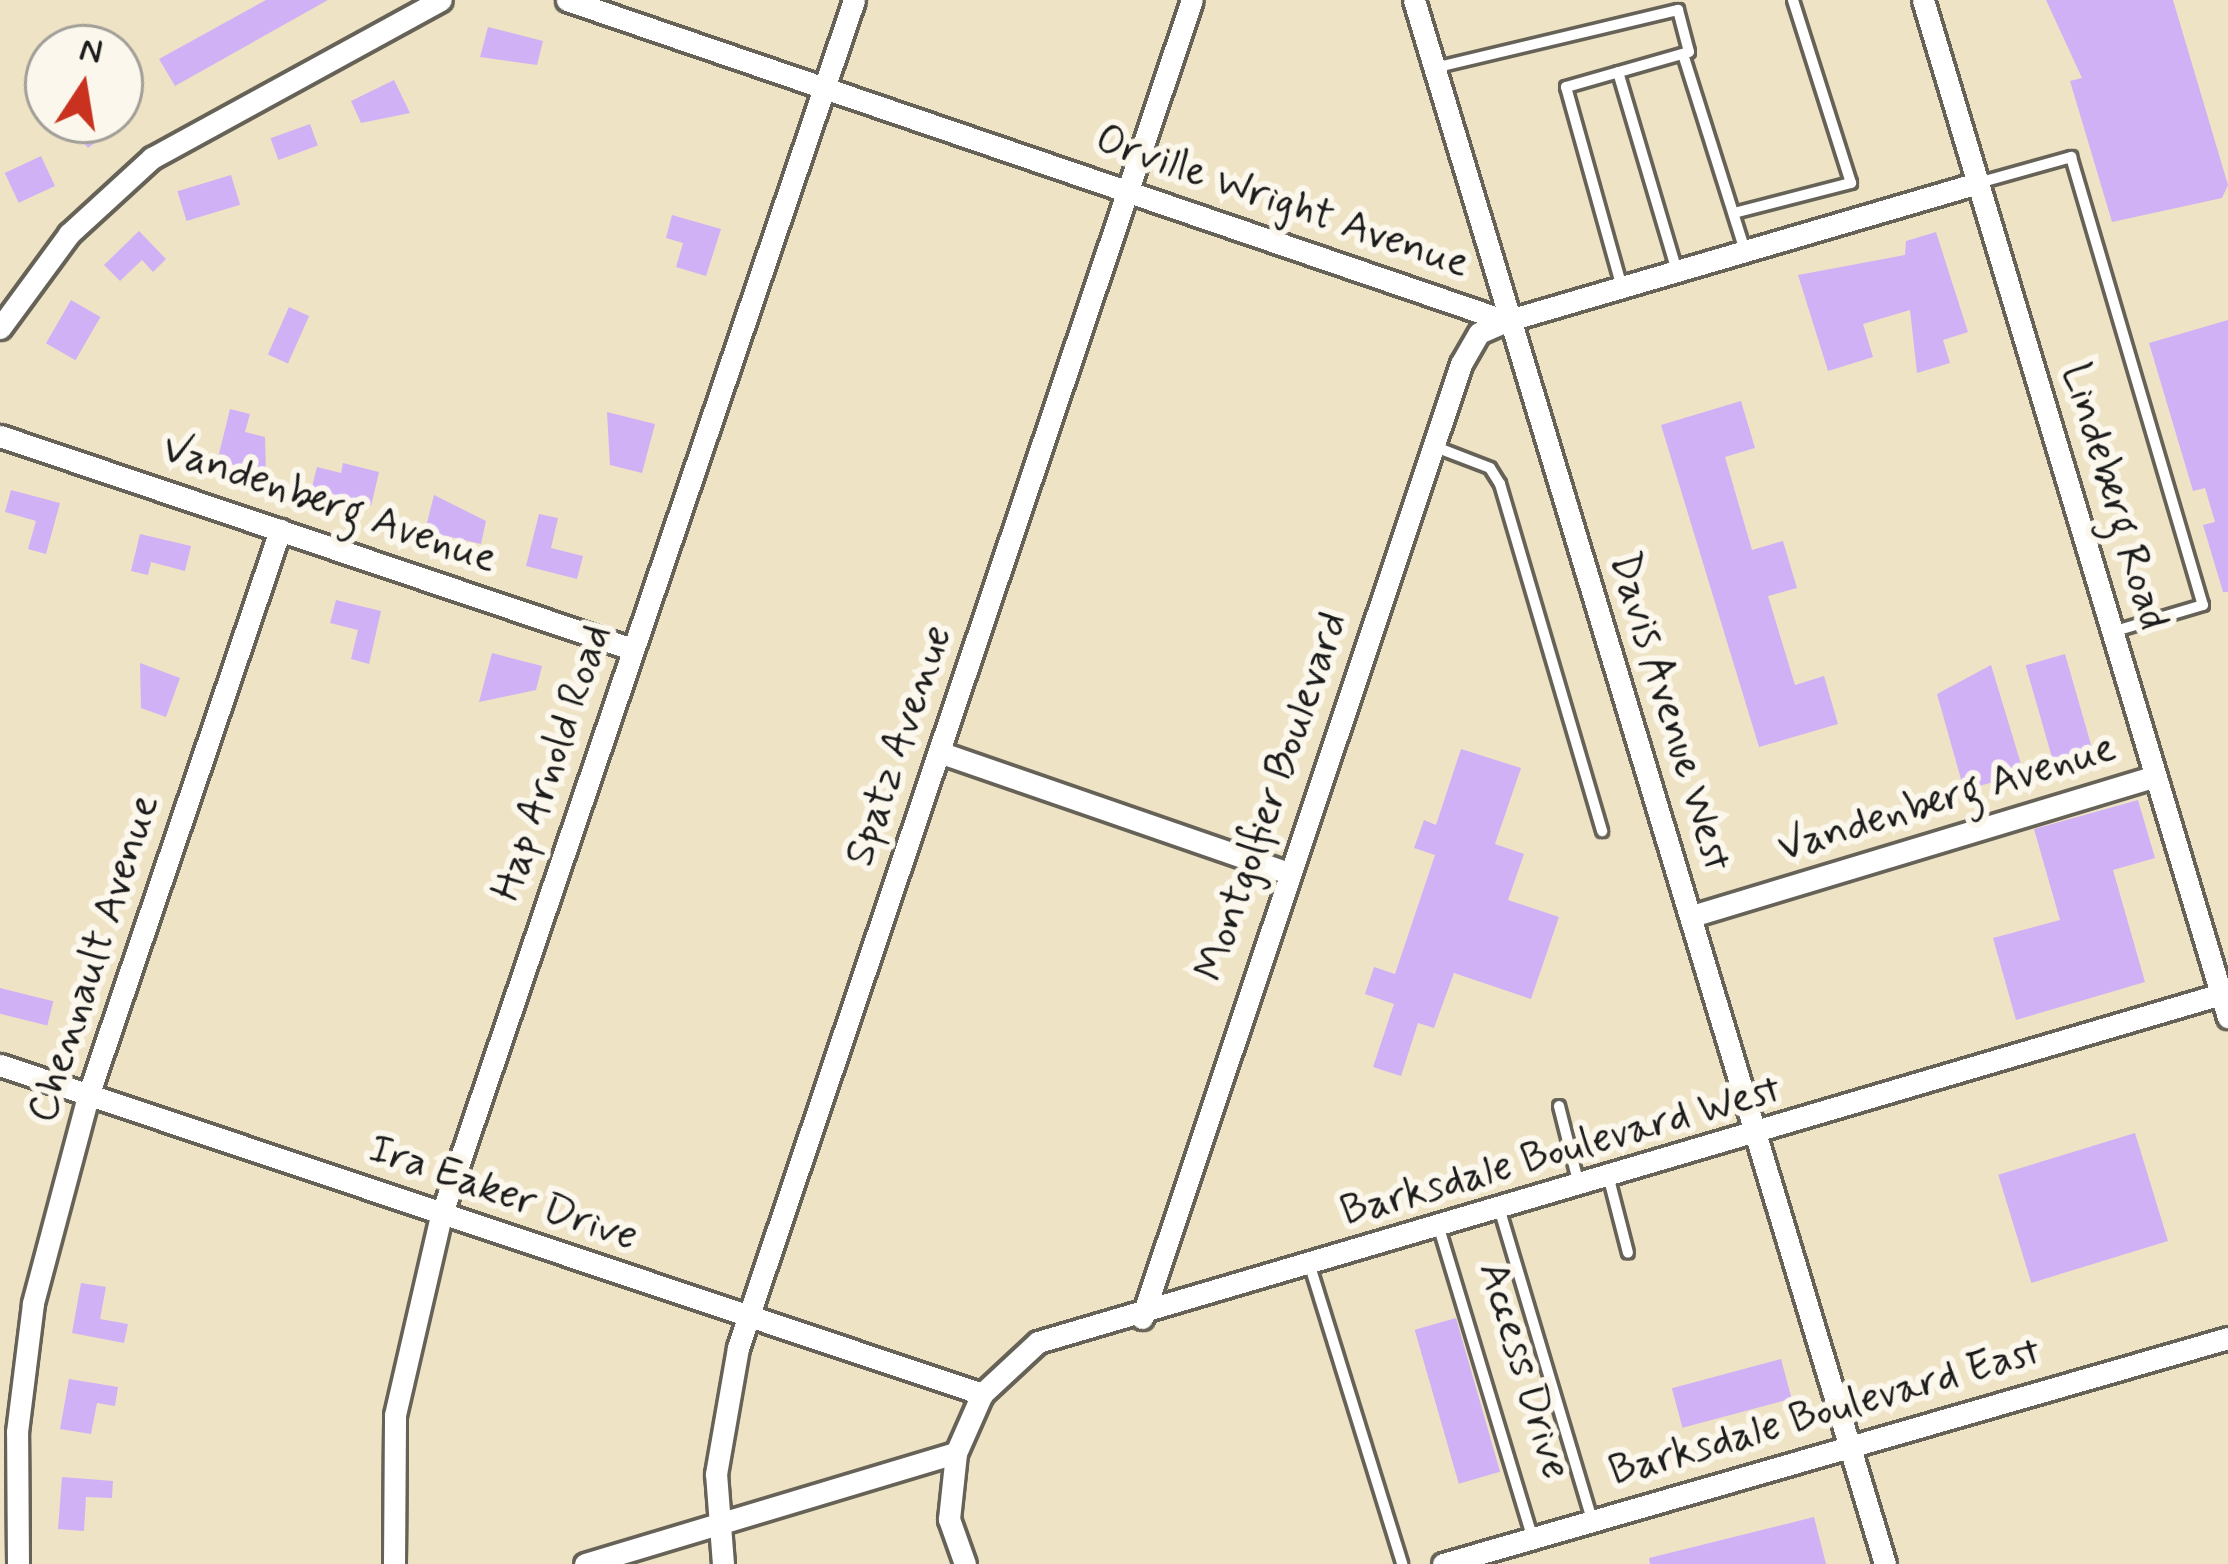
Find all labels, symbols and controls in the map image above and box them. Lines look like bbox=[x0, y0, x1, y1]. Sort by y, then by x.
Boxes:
north arrow bbox=[24, 24, 144, 144]
text: N bbox=[76, 28, 106, 76]
street label: Orville Wright Avenue bbox=[1089, 116, 1475, 290]
street label: Lindeberg Road bbox=[2049, 359, 2177, 635]
street label: Vandenberg Avenue bbox=[154, 424, 504, 586]
street label: Davis Avenue West bbox=[1596, 543, 1742, 881]
street label: Montgolfier Boulevard bbox=[1187, 609, 1359, 985]
street label: Hap Arnold Road bbox=[483, 620, 623, 906]
street label: Spatz Avenue bbox=[836, 622, 964, 870]
street label: Vandenberg Avenue bbox=[1771, 723, 2123, 875]
street label: Chennault Avenue bbox=[18, 789, 172, 1129]
street label: Barksdale Boulevard West bbox=[1337, 1066, 1785, 1238]
street label: Ira Eaker Drive bbox=[364, 1125, 642, 1263]
street label: Access Drive bbox=[1467, 1258, 1579, 1484]
street label: Barksdale Boulevard East bbox=[1607, 1328, 2043, 1498]

